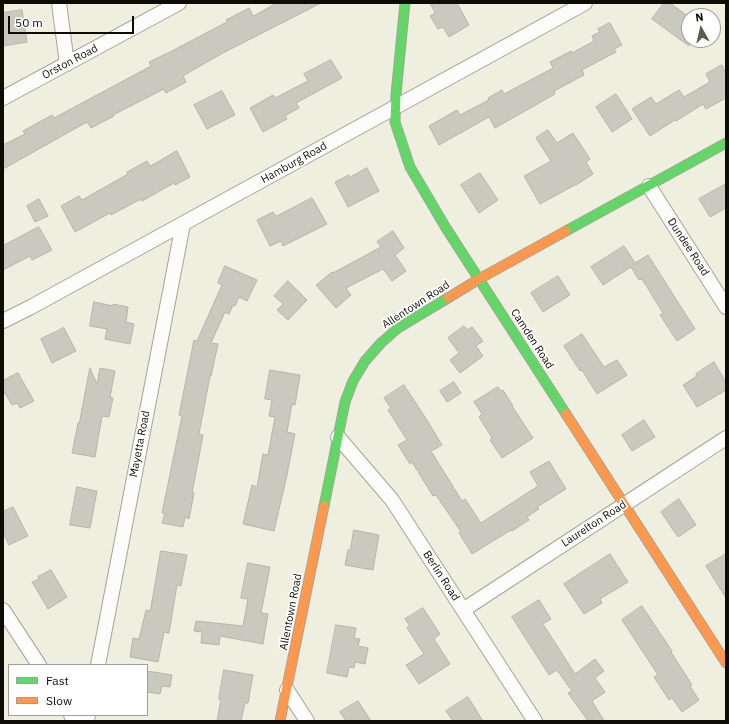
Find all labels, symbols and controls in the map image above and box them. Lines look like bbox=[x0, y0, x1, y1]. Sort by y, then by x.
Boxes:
scale bar bbox=[10, 8, 136, 34]
north arrow bbox=[681, 8, 721, 48]
text: N bbox=[695, 10, 704, 25]
text: 50 m bbox=[15, 15, 43, 30]
street label: Orston Road bbox=[40, 42, 100, 82]
street label: Hamburg Road bbox=[259, 139, 329, 187]
street label: Dundee Road bbox=[664, 216, 712, 278]
street label: Allentown Road bbox=[380, 278, 452, 332]
street label: Camden Road bbox=[508, 307, 556, 371]
street label: Mayetta Road bbox=[127, 410, 153, 478]
street label: Laurelton Road bbox=[559, 498, 629, 550]
street label: Berlin Road bbox=[420, 548, 462, 604]
street label: Allentown Road bbox=[277, 573, 305, 651]
legend bbox=[8, 664, 148, 716]
text: Fast bbox=[46, 673, 69, 688]
text: Slow bbox=[46, 693, 72, 708]

